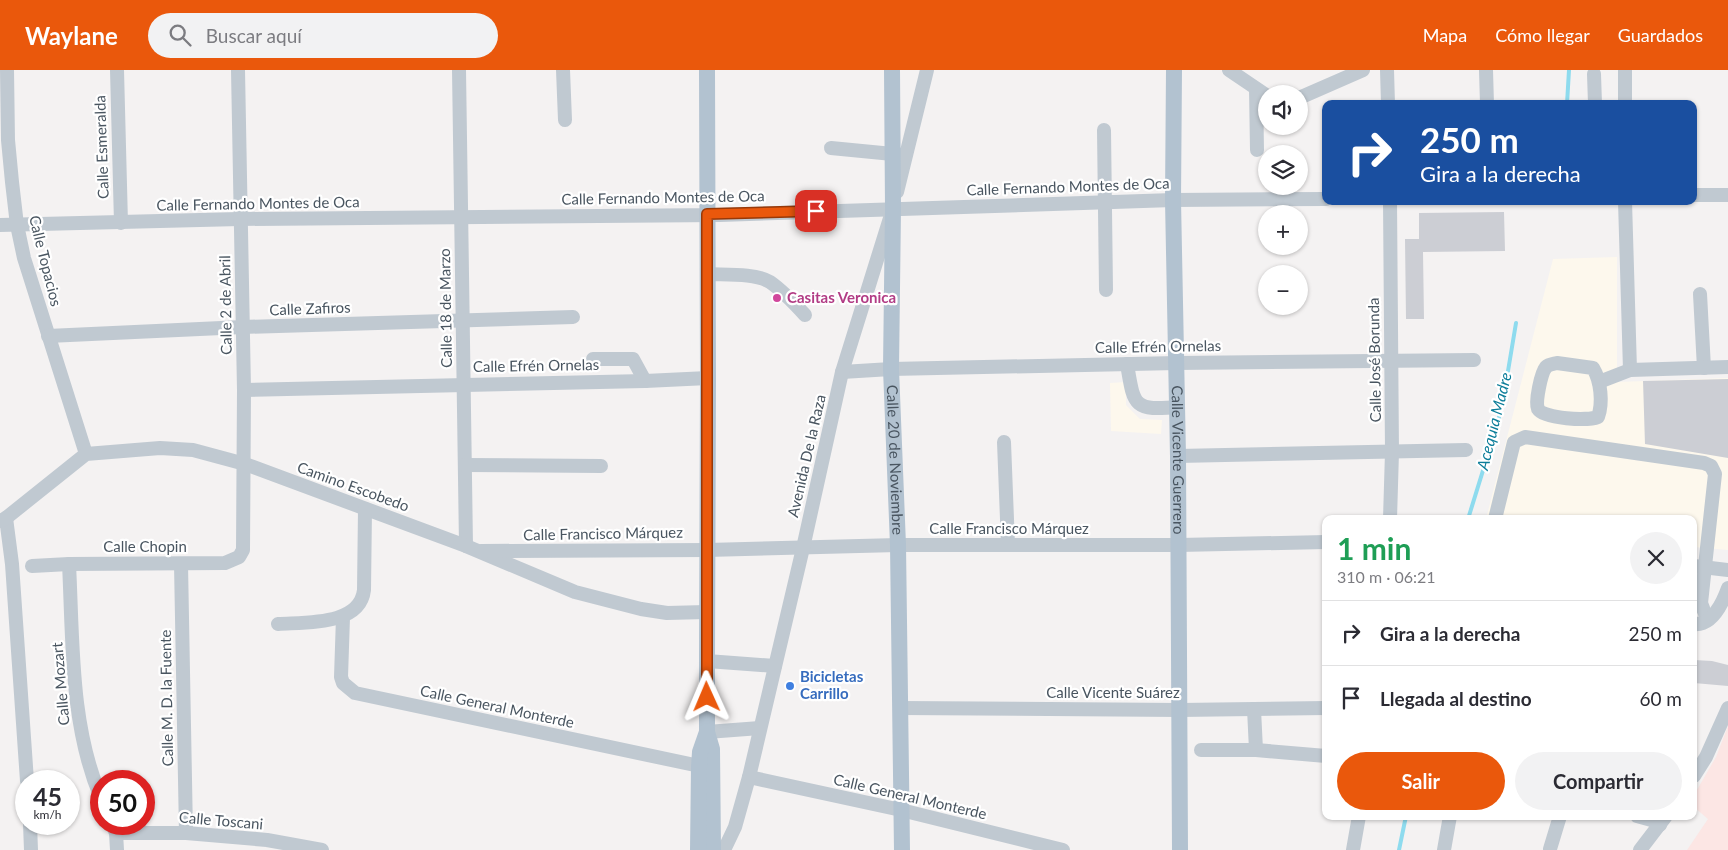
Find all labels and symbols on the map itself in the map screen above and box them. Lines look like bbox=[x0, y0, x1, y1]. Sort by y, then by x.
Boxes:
street label: Calle Esmeralda bbox=[90, 95, 112, 199]
street label: Calle Fernando Montes de Oca bbox=[966, 173, 1170, 199]
street label: Calle Fernando Montes de Oca bbox=[561, 186, 765, 208]
pin bbox=[795, 190, 837, 232]
street label: Calle Fernando Montes de Oca bbox=[156, 192, 360, 214]
street label: Calle Topacios bbox=[26, 213, 66, 308]
street label: Calle 18 de Marzo bbox=[435, 248, 455, 368]
street label: Calle 2 de Abril bbox=[215, 255, 235, 355]
place label: Casitas Veronica bbox=[787, 288, 896, 306]
marker: Casitas Veronica bbox=[771, 292, 783, 304]
street label: Calle José Borunda bbox=[1364, 297, 1384, 423]
street label: Calle Zafiros bbox=[269, 298, 351, 318]
street label: Calle Efrén Ornelas bbox=[1095, 336, 1221, 356]
street label: Calle Efrén Ornelas bbox=[473, 355, 599, 375]
water label: Acequia Madre bbox=[1472, 370, 1515, 473]
street label: Calle 20 de Noviembre bbox=[884, 384, 908, 535]
street label: Calle Vicente Guerrero bbox=[1169, 385, 1188, 535]
street label: Avenida De la Raza bbox=[783, 393, 829, 519]
street label: Camino Escobedo bbox=[295, 457, 412, 515]
street label: Calle Francisco Márquez bbox=[929, 519, 1089, 537]
street label: Calle Francisco Márquez bbox=[523, 523, 683, 543]
street label: Calle Chopin bbox=[103, 537, 187, 555]
street label: Calle M. D. la Fuente bbox=[156, 629, 176, 766]
street label: Calle Mozart bbox=[47, 641, 73, 726]
place label: Bicicletas Carrillo bbox=[800, 667, 864, 702]
position arrow bbox=[680, 670, 732, 722]
marker: Bicicletas Carrillo bbox=[784, 680, 796, 692]
street label: Calle General Monterde bbox=[419, 681, 576, 731]
street label: Calle Vicente Suárez bbox=[1046, 683, 1180, 701]
speed limit sign: 50 bbox=[90, 770, 155, 835]
street label: Calle General Monterde bbox=[832, 770, 989, 822]
street label: Calle Toscani bbox=[178, 807, 264, 833]

